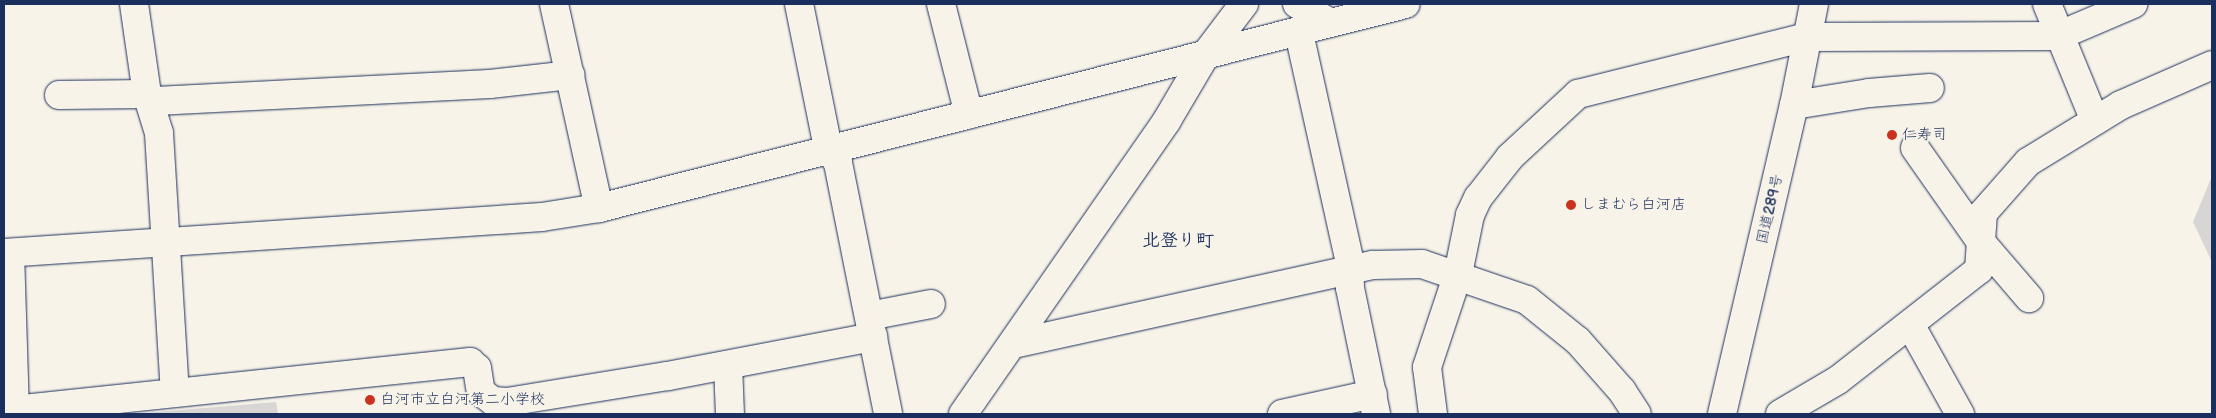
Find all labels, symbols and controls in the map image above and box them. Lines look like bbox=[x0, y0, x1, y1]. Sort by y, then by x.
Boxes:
place label: 仁寿司 bbox=[1902, 126, 1947, 144]
marker: 仁寿司 bbox=[1886, 129, 1898, 141]
street label: 国道289号 bbox=[1753, 172, 1787, 246]
place label: しまむら白河店 bbox=[1581, 196, 1686, 214]
marker: しまむら白河店 bbox=[1565, 199, 1577, 211]
district label: 北登り町 bbox=[1142, 230, 1214, 252]
place label: 白河市立白河第二小学校 bbox=[380, 391, 545, 409]
marker: 白河市立白河第二小学校 bbox=[364, 394, 376, 406]

